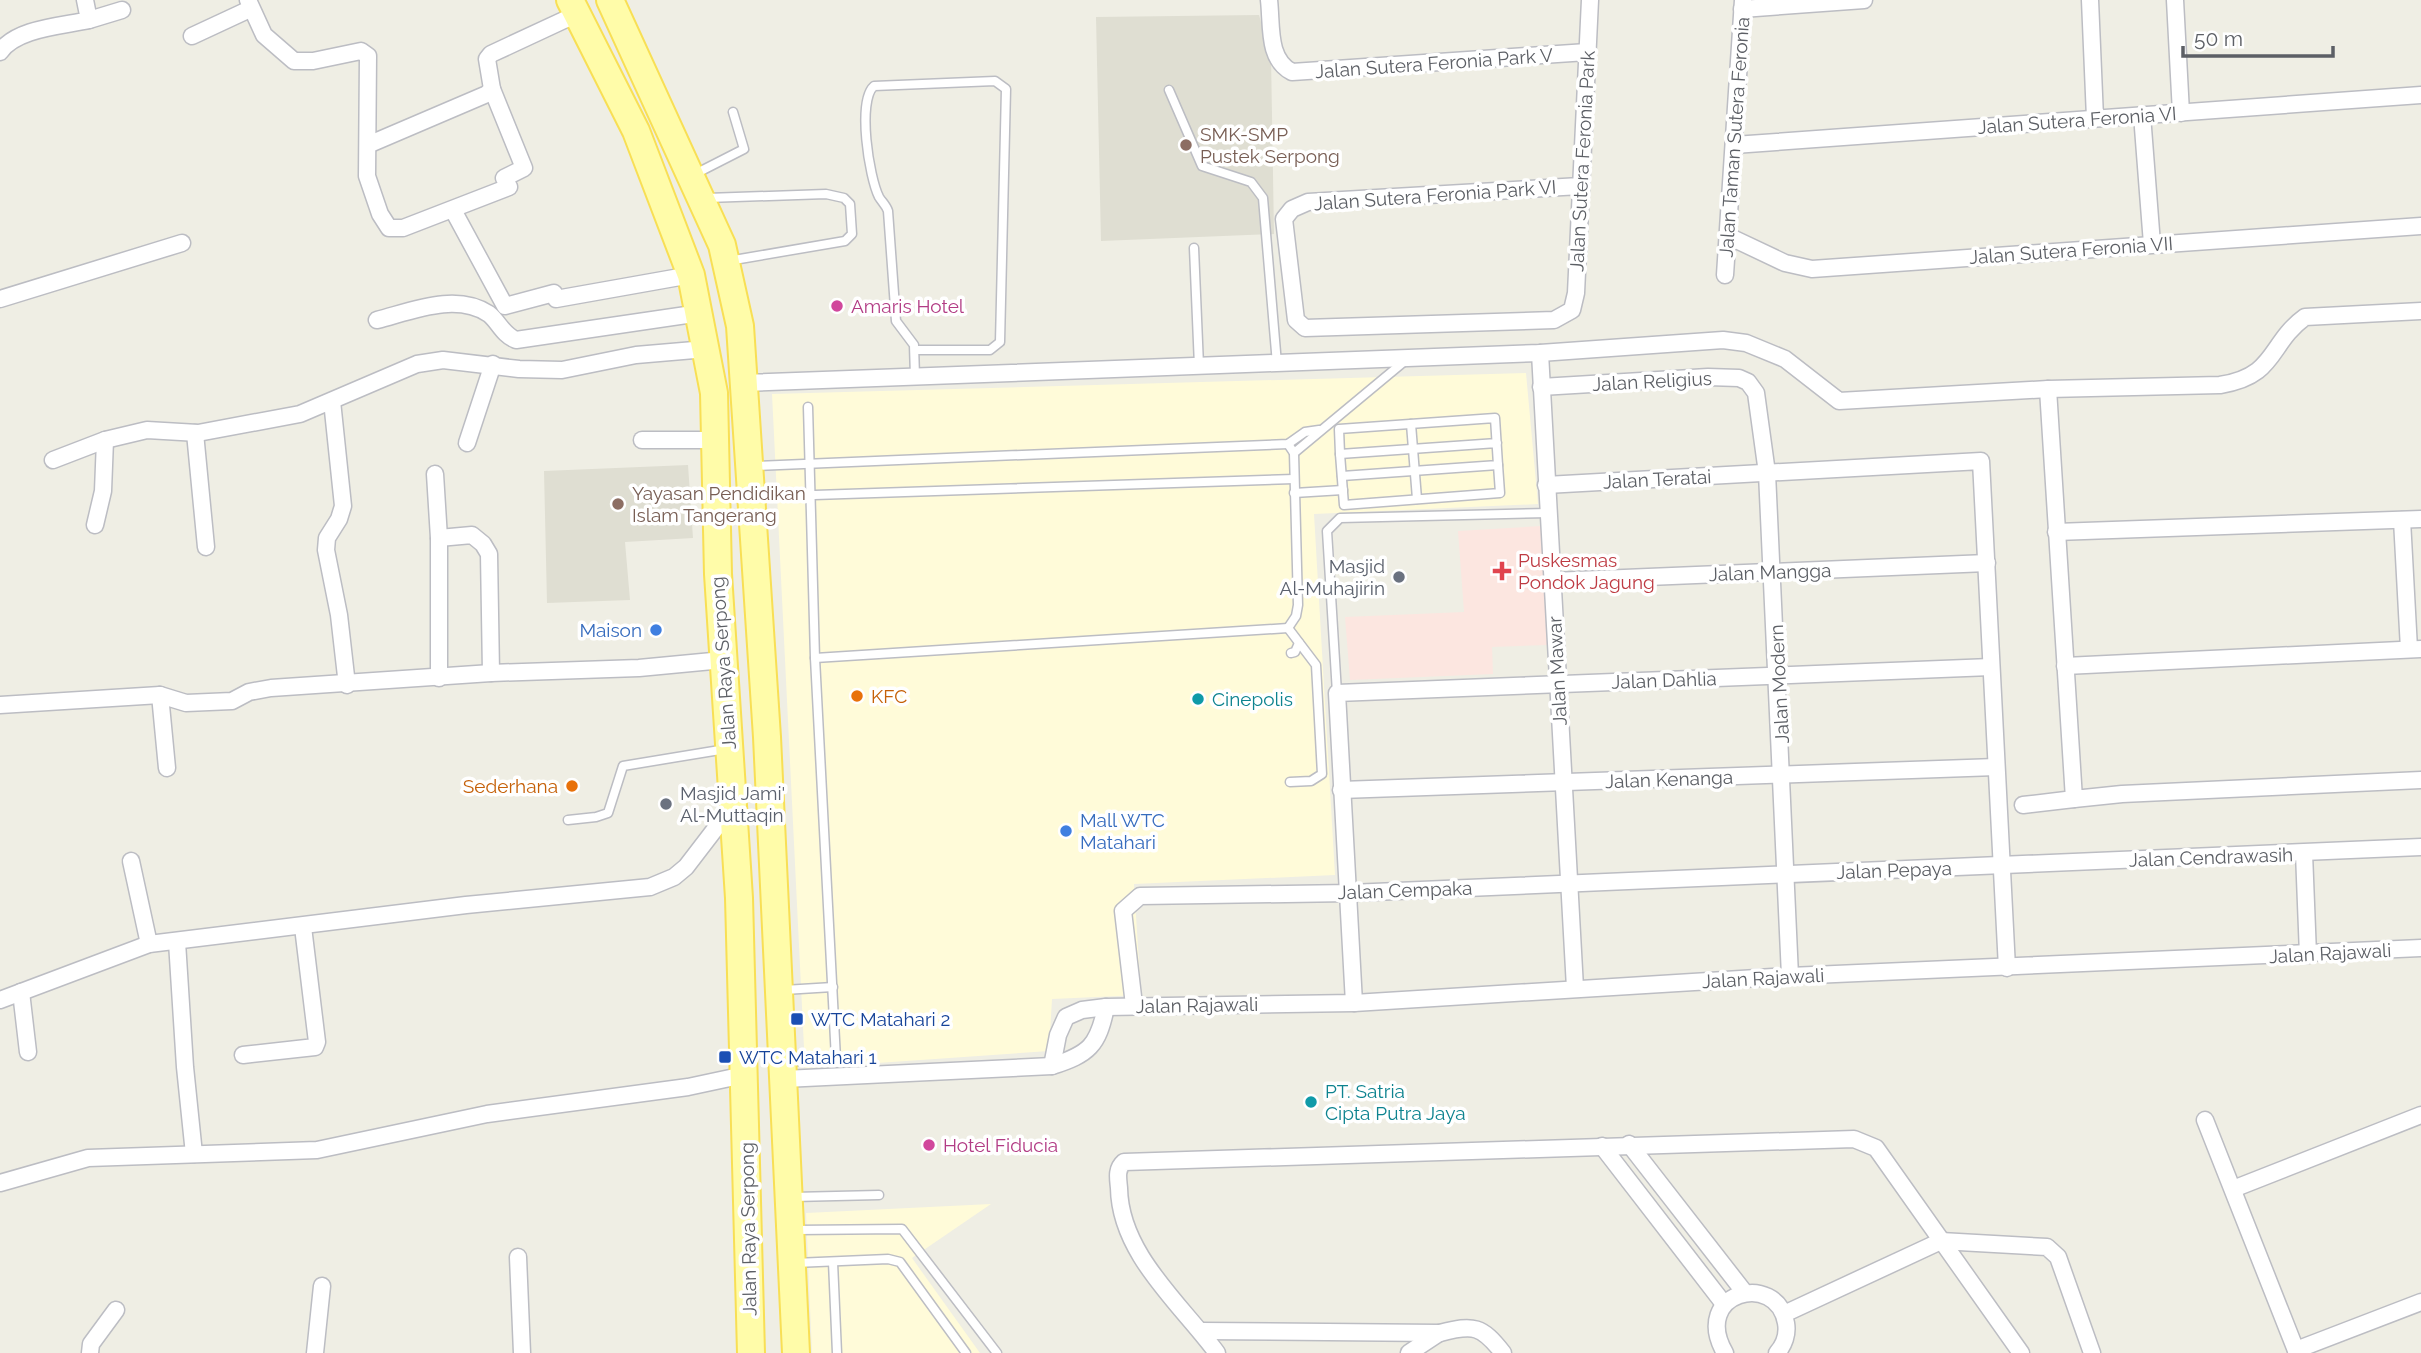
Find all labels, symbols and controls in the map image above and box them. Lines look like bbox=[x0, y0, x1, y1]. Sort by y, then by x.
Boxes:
scale bar bbox=[2183, 14, 2334, 58]
street label: Jalan Taman Sutera Feronia bbox=[1715, 16, 1753, 258]
text: 50 m bbox=[2194, 26, 2243, 51]
street label: Jalan Sutera Feronia Park V bbox=[1314, 44, 1554, 82]
street label: Jalan Sutera Feronia Park bbox=[1565, 50, 1599, 272]
street label: Jalan Sutera Feronia VI bbox=[1977, 102, 2177, 138]
place label: SMK-SMP Pustek Serpong bbox=[1200, 123, 1340, 167]
marker: SMK-SMP Pustek Serpong bbox=[1178, 137, 1194, 153]
street label: Jalan Sutera Feronia Park VI bbox=[1313, 176, 1557, 214]
street label: Jalan Sutera Feronia VII bbox=[1968, 232, 2174, 268]
place label: Amaris Hotel bbox=[851, 295, 965, 317]
marker: Amaris Hotel bbox=[829, 298, 845, 314]
street label: Jalan Religius bbox=[1592, 367, 1712, 395]
street label: Jalan Teratai bbox=[1602, 465, 1712, 493]
place label: Yayasan Pendidikan Islam Tangerang bbox=[632, 482, 806, 526]
marker: Yayasan Pendidikan Islam Tangerang bbox=[610, 496, 626, 512]
place label: Puskesmas Pondok Jagung bbox=[1518, 549, 1655, 593]
place label: Masjid Al-Muhajirin bbox=[1280, 555, 1385, 599]
street label: Jalan Mangga bbox=[1708, 559, 1832, 585]
marker: Puskesmas Pondok Jagung bbox=[1492, 561, 1512, 581]
marker: Masjid Al-Muhajirin bbox=[1391, 569, 1407, 585]
street label: Jalan Raya Serpong bbox=[706, 576, 740, 750]
street label: Jalan Mawar bbox=[1543, 615, 1571, 726]
place label: Maison bbox=[579, 619, 642, 641]
marker: Maison bbox=[648, 622, 664, 638]
street label: Jalan Modern bbox=[1765, 624, 1793, 744]
street label: Jalan Dahlia bbox=[1611, 667, 1717, 693]
place label: KFC bbox=[871, 685, 907, 707]
marker: KFC bbox=[849, 688, 865, 704]
place label: Cinepolis bbox=[1212, 688, 1293, 710]
marker: Cinepolis bbox=[1190, 691, 1206, 707]
street label: Jalan Kenanga bbox=[1605, 766, 1733, 792]
place label: Sederhana bbox=[463, 775, 558, 797]
marker: Sederhana bbox=[564, 778, 580, 794]
place label: Masjid Jami' Al-Muttaqin bbox=[680, 782, 785, 826]
marker: Masjid Jami' Al-Muttaqin bbox=[658, 796, 674, 812]
place label: Mall WTC Matahari bbox=[1080, 809, 1165, 853]
marker: Mall WTC Matahari bbox=[1058, 823, 1074, 839]
street label: Jalan Cendrawasih bbox=[2128, 843, 2294, 871]
street label: Jalan Pepaya bbox=[1836, 857, 1952, 883]
street label: Jalan Cempaka bbox=[1337, 877, 1473, 903]
street label: Jalan Rajawali bbox=[2268, 939, 2392, 967]
street label: Jalan Rajawali bbox=[1701, 964, 1825, 992]
street label: Jalan Rajawali bbox=[1136, 993, 1258, 1017]
place label: WTC Matahari 2 bbox=[811, 1008, 950, 1030]
marker: WTC Matahari 2 bbox=[789, 1011, 805, 1027]
place label: WTC Matahari 1 bbox=[739, 1046, 877, 1068]
marker: WTC Matahari 1 bbox=[717, 1049, 733, 1065]
place label: PT. Satria Cipta Putra Jaya bbox=[1325, 1080, 1466, 1124]
marker: PT. Satria Cipta Putra Jaya bbox=[1303, 1094, 1319, 1110]
place label: Hotel Fiducia bbox=[943, 1134, 1058, 1156]
marker: Hotel Fiducia bbox=[921, 1137, 937, 1153]
street label: Jalan Raya Serpong bbox=[735, 1142, 761, 1316]

